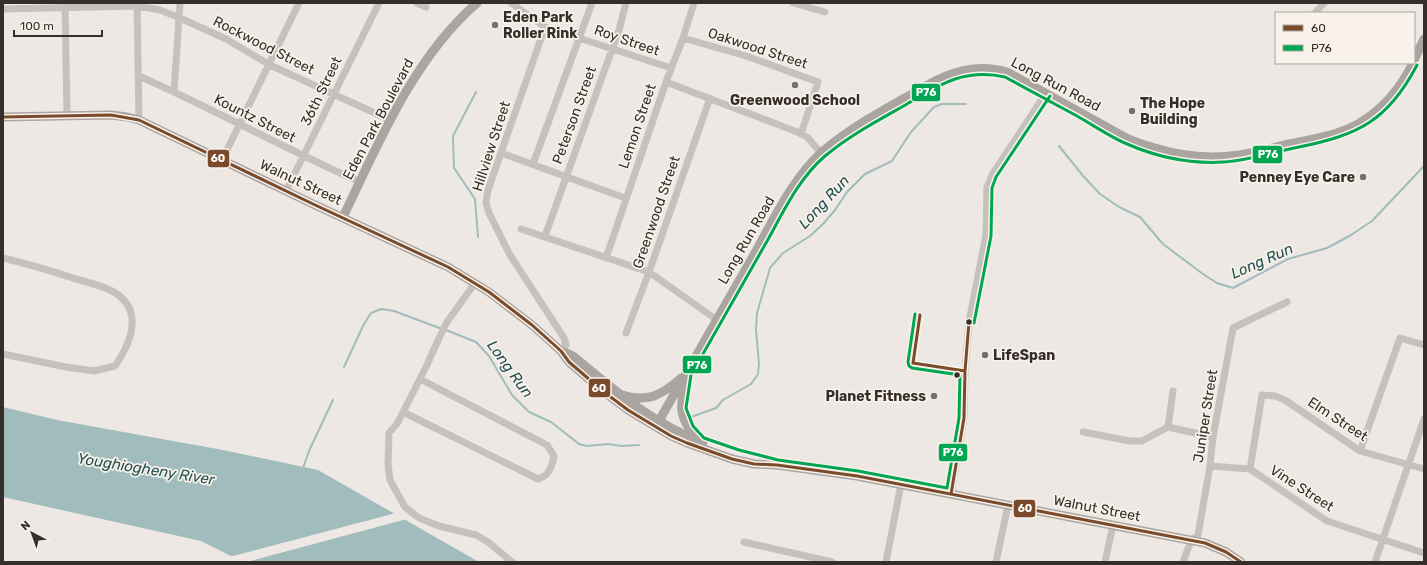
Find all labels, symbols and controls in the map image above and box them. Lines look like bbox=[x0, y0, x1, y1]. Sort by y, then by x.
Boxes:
place label: Eden Park Roller Rink bbox=[503, 9, 578, 42]
scale bar bbox=[14, 12, 102, 38]
legend bbox=[1275, 12, 1415, 64]
street label: Rockwood Street bbox=[210, 13, 318, 79]
text: 100 m bbox=[20, 19, 54, 33]
marker: Eden Park Roller Rink bbox=[490, 20, 500, 30]
street label: Roy Street bbox=[592, 21, 662, 60]
text: 60 bbox=[1311, 21, 1326, 35]
street label: Oakwood Street bbox=[706, 24, 810, 73]
text: P76 bbox=[1311, 41, 1332, 55]
street label: 36th Street bbox=[297, 53, 346, 129]
street label: Long Run Road bbox=[1008, 54, 1103, 115]
street label: Eden Park Boulevard bbox=[339, 56, 418, 183]
street label: Peterson Street bbox=[549, 63, 600, 166]
marker: Greenwood School bbox=[790, 80, 800, 90]
street label: Lemon Street bbox=[615, 81, 660, 171]
line badge: P76 bbox=[911, 83, 941, 102]
text: P76 bbox=[916, 86, 936, 99]
street label: Kountz Street bbox=[211, 91, 299, 147]
place label: Greenwood School bbox=[730, 92, 860, 109]
place label: The Hope Building bbox=[1140, 95, 1205, 128]
street label: Hillview Street bbox=[469, 98, 514, 193]
marker: The Hope Building bbox=[1127, 106, 1137, 116]
line badge: P76 bbox=[1252, 145, 1283, 164]
text: P76 bbox=[1258, 148, 1278, 161]
line badge: 60 bbox=[207, 149, 230, 168]
text: 60 bbox=[211, 152, 225, 165]
street label: Greenwood Street bbox=[629, 153, 684, 271]
street label: Walnut Street bbox=[257, 156, 345, 209]
place label: Penney Eye Care bbox=[1239, 169, 1355, 186]
water label: Long Run bbox=[795, 172, 853, 232]
marker: Penney Eye Care bbox=[1358, 172, 1368, 182]
street label: Long Run Road bbox=[714, 193, 778, 287]
water label: Long Run bbox=[1228, 239, 1296, 283]
unlabelled marker bbox=[964, 317, 974, 327]
water label: Long Run bbox=[483, 337, 537, 401]
place label: LifeSpan bbox=[993, 347, 1055, 364]
marker: LifeSpan bbox=[980, 350, 990, 360]
line badge: P76 bbox=[682, 355, 712, 374]
text: P76 bbox=[687, 359, 707, 372]
street label: Juniper Street bbox=[1190, 368, 1221, 464]
unlabelled marker bbox=[952, 370, 962, 380]
line badge: 60 bbox=[588, 378, 611, 398]
text: 60 bbox=[592, 382, 606, 395]
place label: Planet Fitness bbox=[825, 388, 926, 405]
marker: Planet Fitness bbox=[929, 391, 939, 401]
street label: Elm Street bbox=[1304, 394, 1371, 445]
line badge: P76 bbox=[938, 443, 968, 462]
text: P76 bbox=[943, 446, 963, 459]
water label: Youghiogheny River bbox=[76, 449, 217, 489]
street label: Vine Street bbox=[1267, 461, 1337, 516]
street label: Walnut Street bbox=[1052, 492, 1142, 525]
line badge: 60 bbox=[1013, 499, 1036, 518]
text: 60 bbox=[1018, 502, 1032, 515]
north arrow bbox=[12, 513, 52, 553]
text: N bbox=[19, 518, 33, 533]

